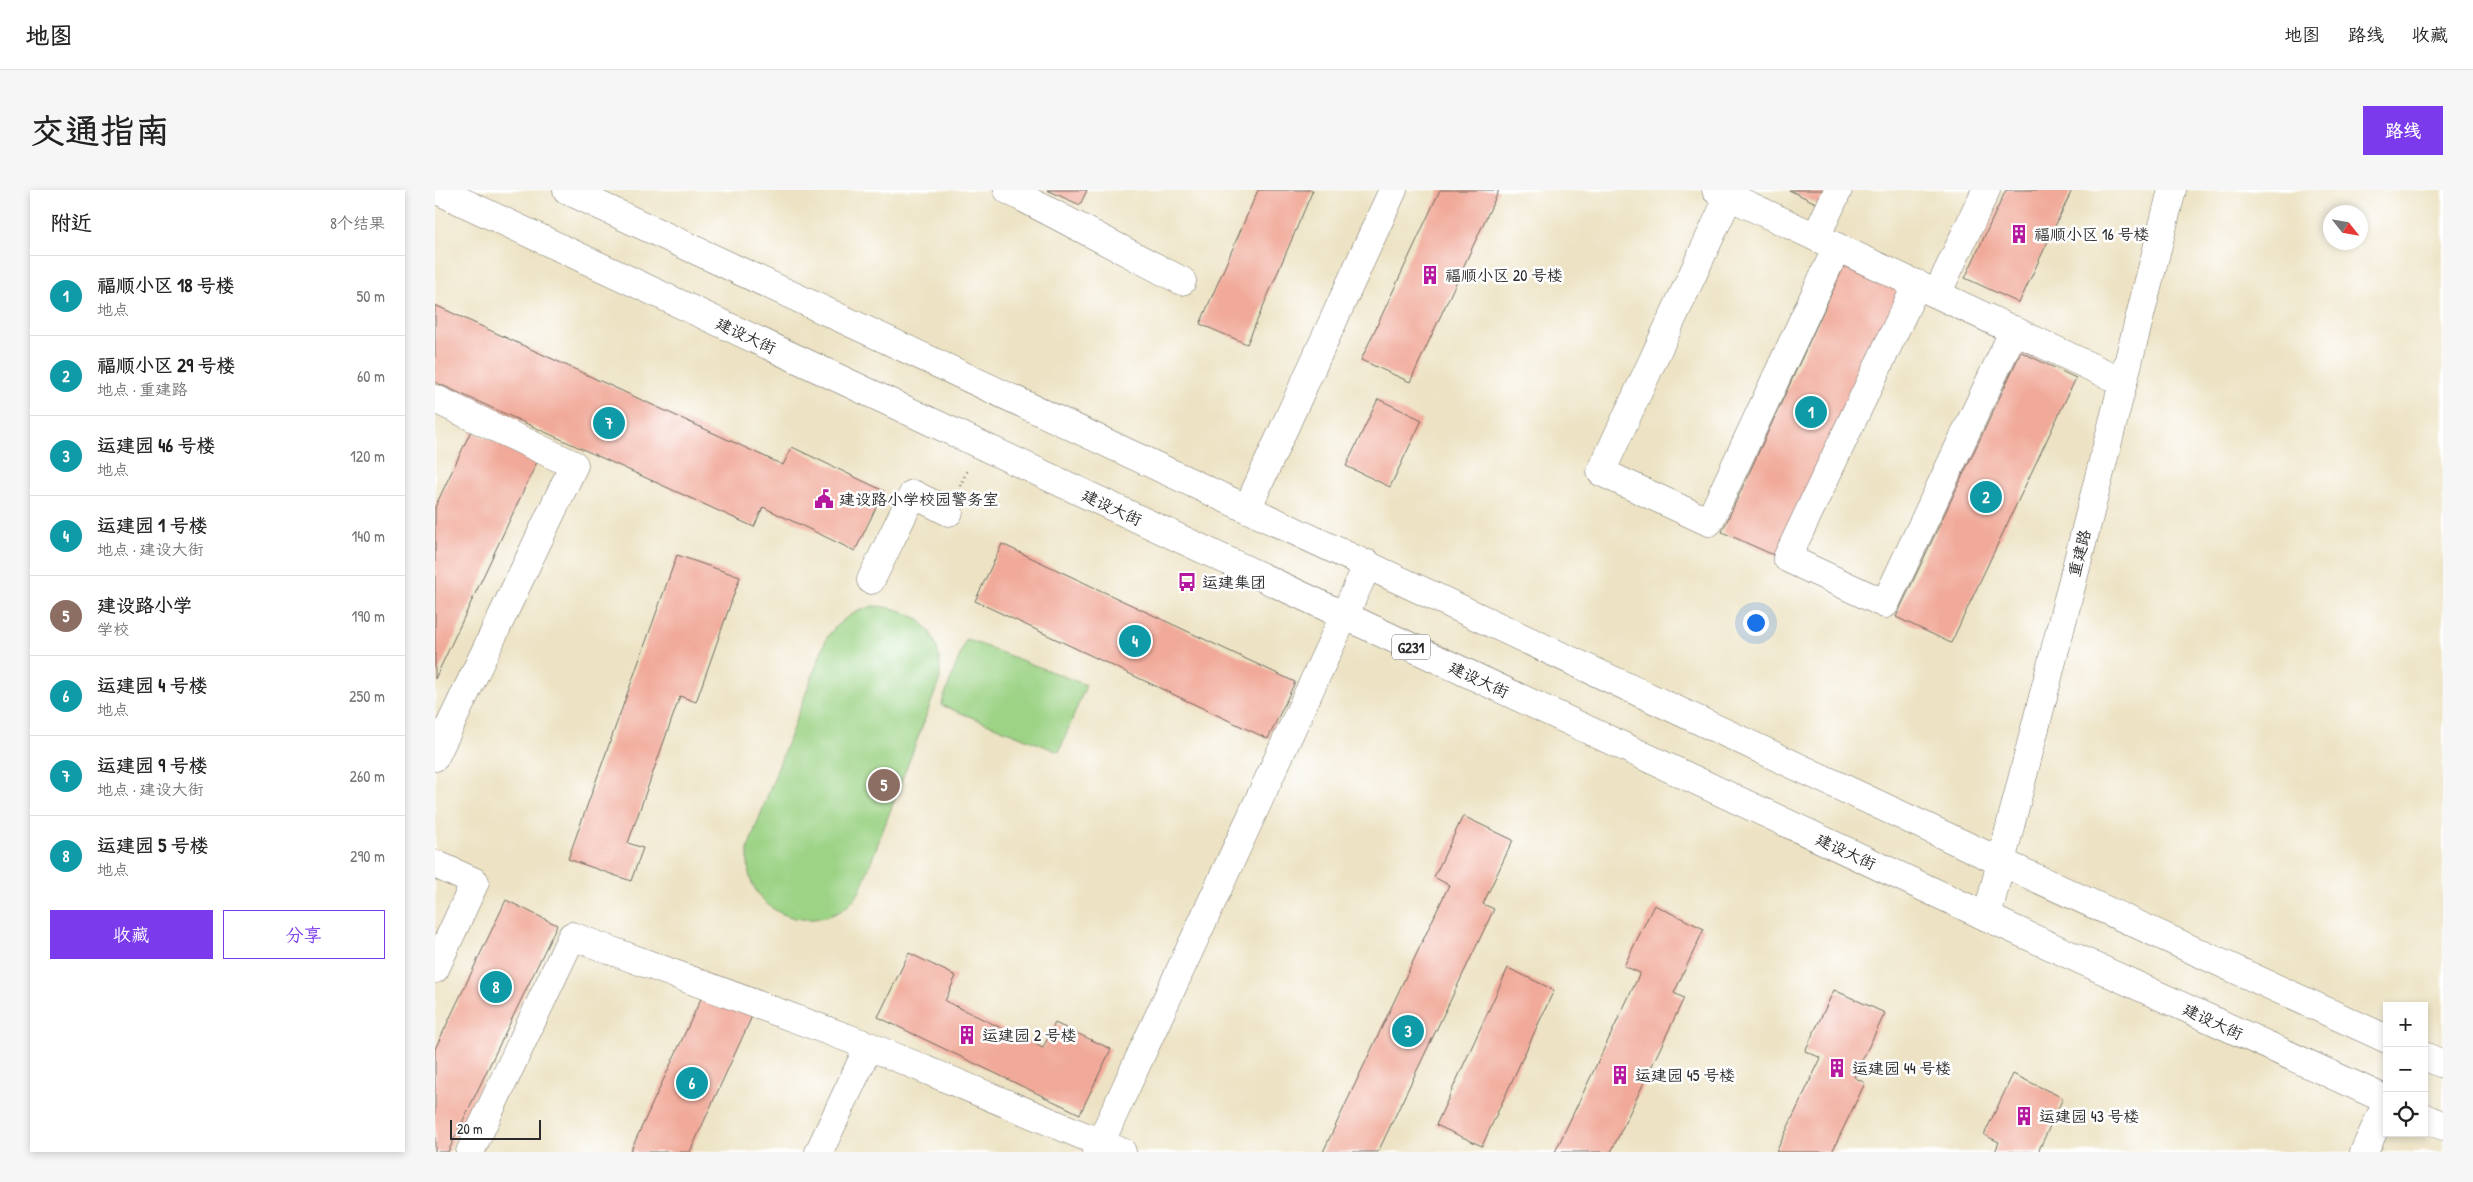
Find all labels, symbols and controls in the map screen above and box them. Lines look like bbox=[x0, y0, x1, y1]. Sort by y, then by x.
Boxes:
text: 地图 bbox=[25, 19, 73, 51]
text: 地图 bbox=[2284, 22, 2320, 47]
text: 路线 bbox=[2348, 22, 2384, 47]
text: 收藏 bbox=[2412, 22, 2448, 47]
button: 路线 bbox=[2363, 106, 2443, 155]
text: 交通指南 bbox=[30, 107, 170, 154]
north arrow bbox=[2323, 205, 2368, 250]
text: 附近 bbox=[50, 208, 92, 237]
text: 8个结果 bbox=[330, 212, 385, 234]
building icon: 福顺小区 16 号楼 bbox=[2008, 223, 2030, 245]
place label: 福顺小区 16 号楼 bbox=[2034, 223, 2150, 245]
building icon: 福顺小区 20 号楼 bbox=[1419, 264, 1441, 286]
place label: 福顺小区 20 号楼 bbox=[1445, 264, 1563, 286]
text: 福顺小区 18 号楼 bbox=[97, 272, 235, 298]
text: 1 bbox=[63, 285, 69, 307]
text: 50 m bbox=[357, 285, 385, 307]
text: 地点 bbox=[97, 298, 129, 320]
street label: 建设大街 bbox=[712, 312, 780, 358]
text: 福顺小区 29 号楼 bbox=[97, 352, 236, 378]
text: 2 bbox=[62, 365, 70, 387]
text: 60 m bbox=[357, 365, 385, 387]
text: 地点 · 重建路 bbox=[97, 378, 188, 400]
pin: 1 bbox=[1795, 393, 1827, 431]
pin: 7 bbox=[593, 404, 625, 442]
text: 运建园 46 号楼 bbox=[97, 432, 215, 458]
text: 3 bbox=[62, 445, 70, 467]
text: 120 m bbox=[350, 445, 385, 467]
text: 地点 bbox=[97, 458, 129, 480]
pin: 2 bbox=[1970, 478, 2002, 516]
street label: 建设大街 bbox=[1078, 484, 1146, 530]
public building icon: 建设路小学校园警务室 bbox=[813, 488, 835, 510]
place label: 建设路小学校园警务室 bbox=[839, 488, 999, 510]
text: 运建园 1 号楼 bbox=[97, 512, 208, 538]
text: 4 bbox=[63, 525, 69, 547]
text: 140 m bbox=[351, 525, 385, 547]
street label: 重建路 bbox=[2063, 527, 2095, 579]
text: 地点 · 建设大街 bbox=[97, 538, 204, 560]
bus stop icon: 运建集团 bbox=[1176, 571, 1198, 593]
place label: 运建集团 bbox=[1202, 571, 1266, 593]
text: 建设路小学 bbox=[97, 592, 192, 618]
text: 5 bbox=[63, 605, 69, 627]
text: 190 m bbox=[352, 605, 385, 627]
your location bbox=[1743, 610, 1769, 636]
text: 学校 bbox=[97, 618, 129, 640]
pin: 4 bbox=[1119, 622, 1151, 660]
road number: G231 bbox=[1392, 634, 1430, 660]
street label: 建设大街 bbox=[1445, 656, 1513, 702]
text: 运建园 4 号楼 bbox=[97, 672, 208, 698]
text: 6 bbox=[63, 685, 69, 707]
text: 250 m bbox=[349, 685, 385, 707]
text: 地点 bbox=[97, 698, 129, 720]
text: 运建园 9 号楼 bbox=[97, 752, 208, 778]
text: 7 bbox=[62, 765, 70, 787]
text: 260 m bbox=[349, 765, 385, 787]
pin: 5 bbox=[868, 766, 900, 804]
text: 地点 · 建设大街 bbox=[97, 778, 204, 800]
street label: 建设大街 bbox=[1812, 828, 1880, 874]
text: 运建园 5 号楼 bbox=[97, 832, 209, 858]
text: 8 bbox=[63, 845, 69, 867]
text: 290 m bbox=[350, 845, 385, 867]
text: 地点 bbox=[97, 858, 129, 880]
button: 收藏 bbox=[50, 910, 213, 959]
button: 分享 bbox=[223, 910, 385, 959]
pin: 8 bbox=[480, 968, 512, 1006]
street label: 建设大街 bbox=[2179, 998, 2247, 1044]
map controls bbox=[2383, 1002, 2428, 1137]
button: + bbox=[2383, 1002, 2428, 1047]
pin: 3 bbox=[1392, 1012, 1424, 1050]
building icon: 运建园 2 号楼 bbox=[956, 1024, 978, 1046]
place label: 运建园 2 号楼 bbox=[982, 1024, 1077, 1046]
button: − bbox=[2383, 1047, 2428, 1092]
building icon: 运建园 44 号楼 bbox=[1826, 1057, 1848, 1079]
place label: 运建园 44 号楼 bbox=[1852, 1057, 1951, 1079]
pin: 6 bbox=[676, 1064, 708, 1102]
building icon: 运建园 45 号楼 bbox=[1609, 1064, 1631, 1086]
place label: 运建园 45 号楼 bbox=[1635, 1064, 1735, 1086]
button: locate bbox=[2383, 1092, 2428, 1137]
building icon: 运建园 43 号楼 bbox=[2013, 1105, 2035, 1127]
place label: 运建园 43 号楼 bbox=[2039, 1105, 2140, 1127]
scale bar bbox=[450, 1117, 541, 1140]
text: 20 m bbox=[457, 1119, 483, 1138]

